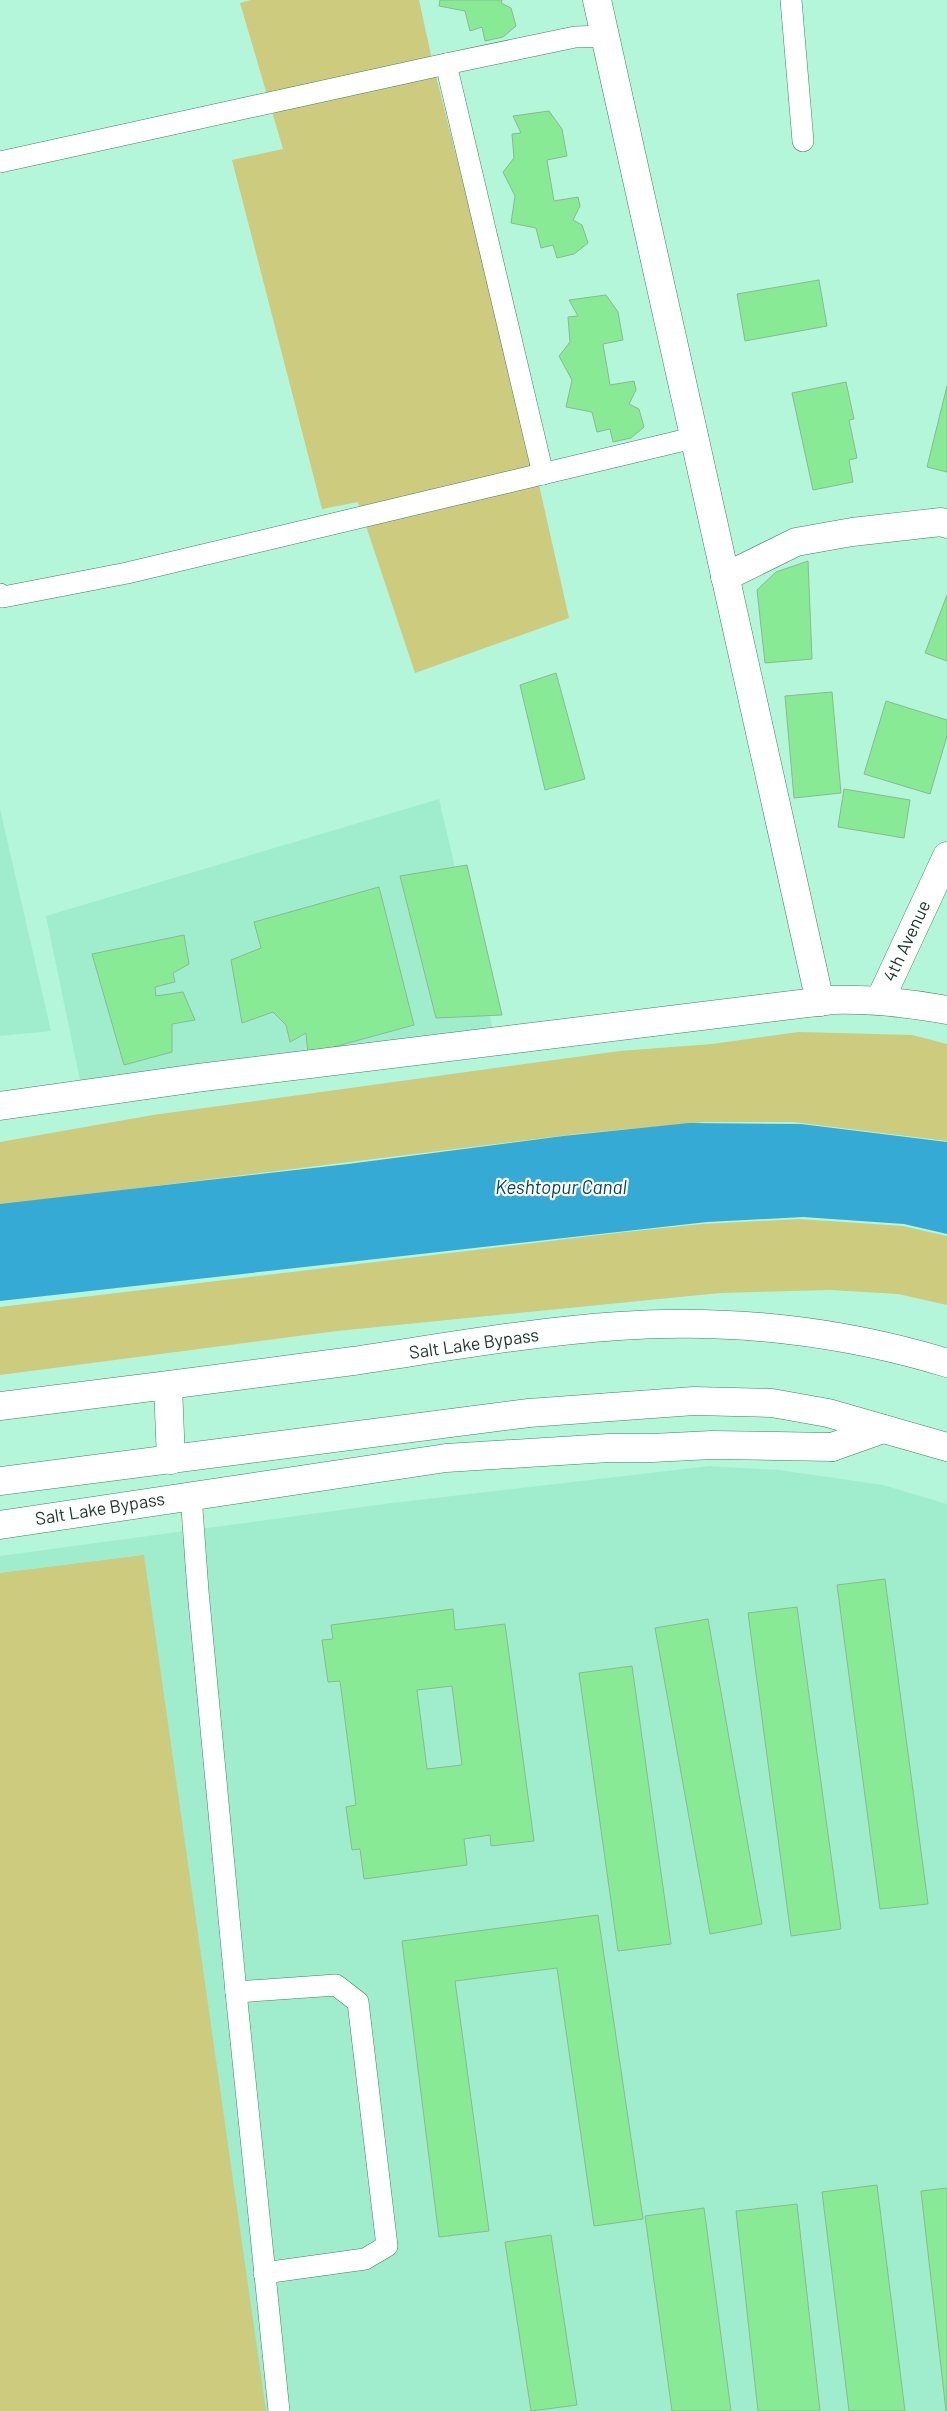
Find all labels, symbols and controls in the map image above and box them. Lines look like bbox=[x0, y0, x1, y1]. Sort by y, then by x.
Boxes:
street label: 4th Avenue bbox=[878, 897, 934, 985]
water label: Keshtopur Canal bbox=[495, 1175, 628, 1198]
street label: Salt Lake Bypass bbox=[408, 1323, 540, 1363]
street label: Salt Lake Bypass bbox=[33, 1487, 166, 1529]

